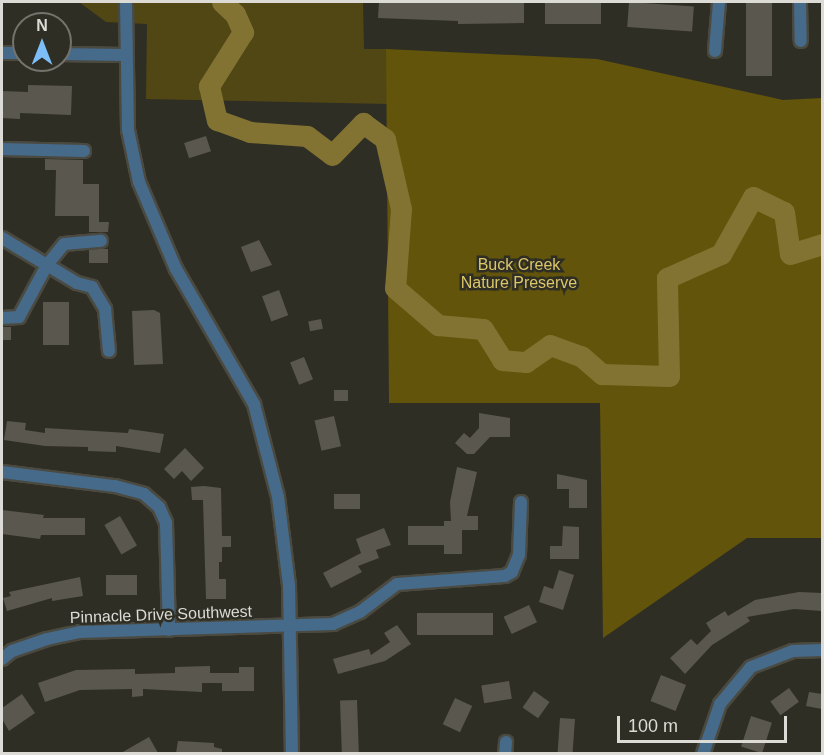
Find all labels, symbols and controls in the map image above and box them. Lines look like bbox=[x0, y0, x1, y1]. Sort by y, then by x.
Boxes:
north arrow bbox=[12, 12, 72, 72]
text: N bbox=[36, 17, 48, 34]
park label: Buck Creek Nature Preserve bbox=[461, 255, 577, 293]
street label: Pinnacle Drive Southwest bbox=[70, 602, 252, 628]
scale bar bbox=[620, 704, 790, 742]
text: 100 m bbox=[628, 716, 678, 736]

